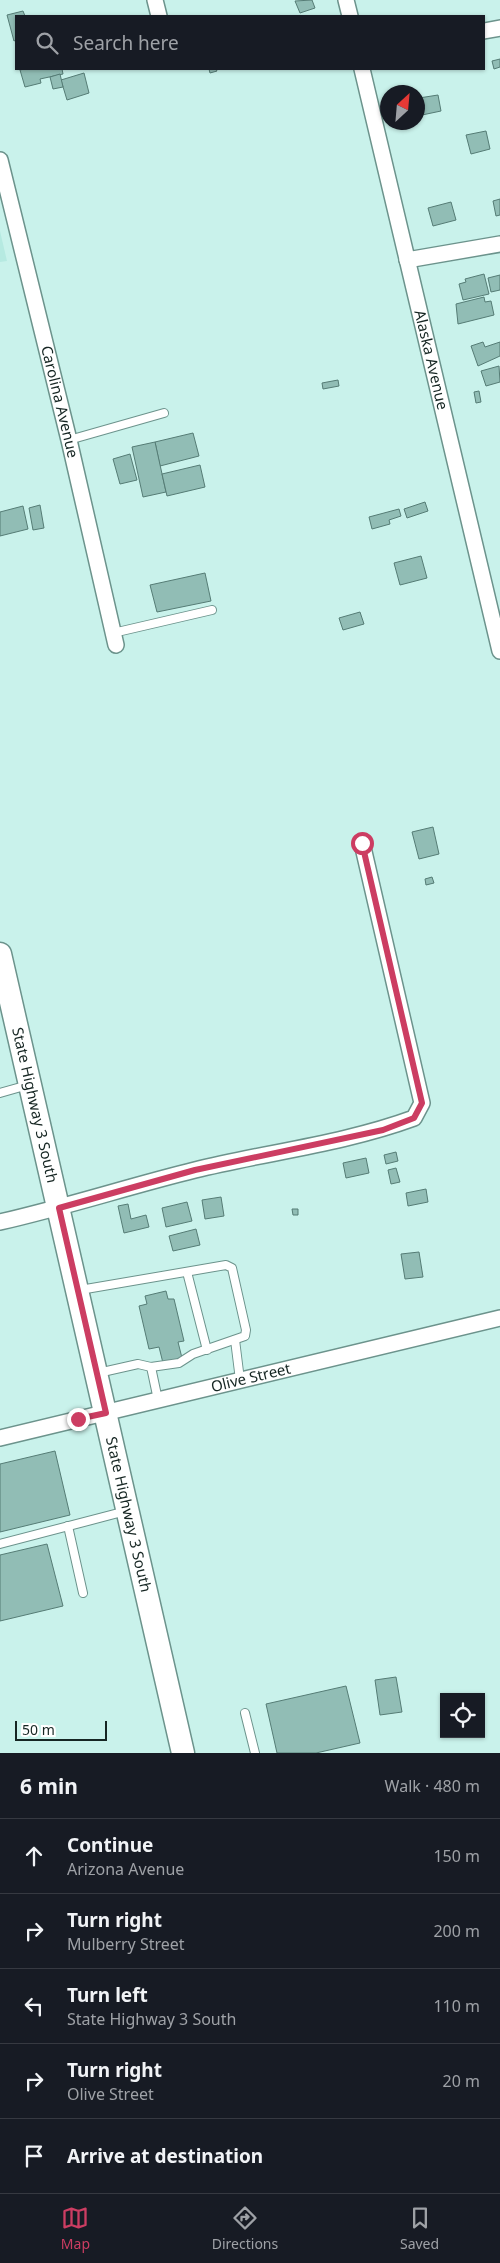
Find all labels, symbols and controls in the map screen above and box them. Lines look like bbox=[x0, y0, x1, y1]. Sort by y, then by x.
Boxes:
search box bbox=[15, 15, 485, 70]
icon: search bbox=[33, 29, 61, 57]
text: Search here bbox=[73, 30, 179, 56]
north arrow bbox=[380, 85, 425, 130]
street label: Alaska Avenue bbox=[410, 308, 453, 412]
street label: Carolina Avenue bbox=[37, 343, 84, 460]
route start bbox=[351, 832, 374, 855]
street label: State Highway 3 South bbox=[8, 1025, 63, 1185]
street label: Olive Street bbox=[209, 1357, 293, 1396]
route end bbox=[67, 1408, 90, 1431]
street label: State Highway 3 South bbox=[102, 1435, 157, 1594]
map controls bbox=[440, 1693, 485, 1738]
button: locate bbox=[440, 1693, 485, 1738]
scale bar bbox=[15, 1718, 108, 1741]
text: 50 m bbox=[22, 1720, 55, 1739]
text: 6 min bbox=[20, 1772, 78, 1800]
text: Walk · 480 m bbox=[385, 1775, 480, 1797]
text: Continue bbox=[67, 1832, 153, 1858]
icon: ahead bbox=[20, 1842, 48, 1870]
text: 150 m bbox=[433, 1845, 480, 1867]
text: Arizona Avenue bbox=[67, 1858, 184, 1880]
text: Turn right bbox=[67, 1907, 162, 1933]
icon: right bbox=[20, 1917, 48, 1945]
text: 200 m bbox=[433, 1920, 480, 1942]
text: Mulberry Street bbox=[67, 1933, 185, 1955]
text: Turn left bbox=[67, 1982, 148, 2008]
icon: left bbox=[20, 1992, 48, 2020]
text: 110 m bbox=[433, 1995, 480, 2017]
text: State Highway 3 South bbox=[67, 2008, 236, 2030]
text: Turn right bbox=[67, 2057, 162, 2083]
icon: right bbox=[20, 2067, 48, 2095]
text: 20 m bbox=[443, 2070, 480, 2092]
text: Olive Street bbox=[67, 2083, 154, 2105]
icon: arrive bbox=[20, 2142, 48, 2170]
text: Arrive at destination bbox=[67, 2143, 263, 2169]
tab: Map bbox=[61, 2204, 90, 2253]
tab: Directions bbox=[212, 2204, 278, 2253]
tab: Saved bbox=[400, 2204, 439, 2253]

